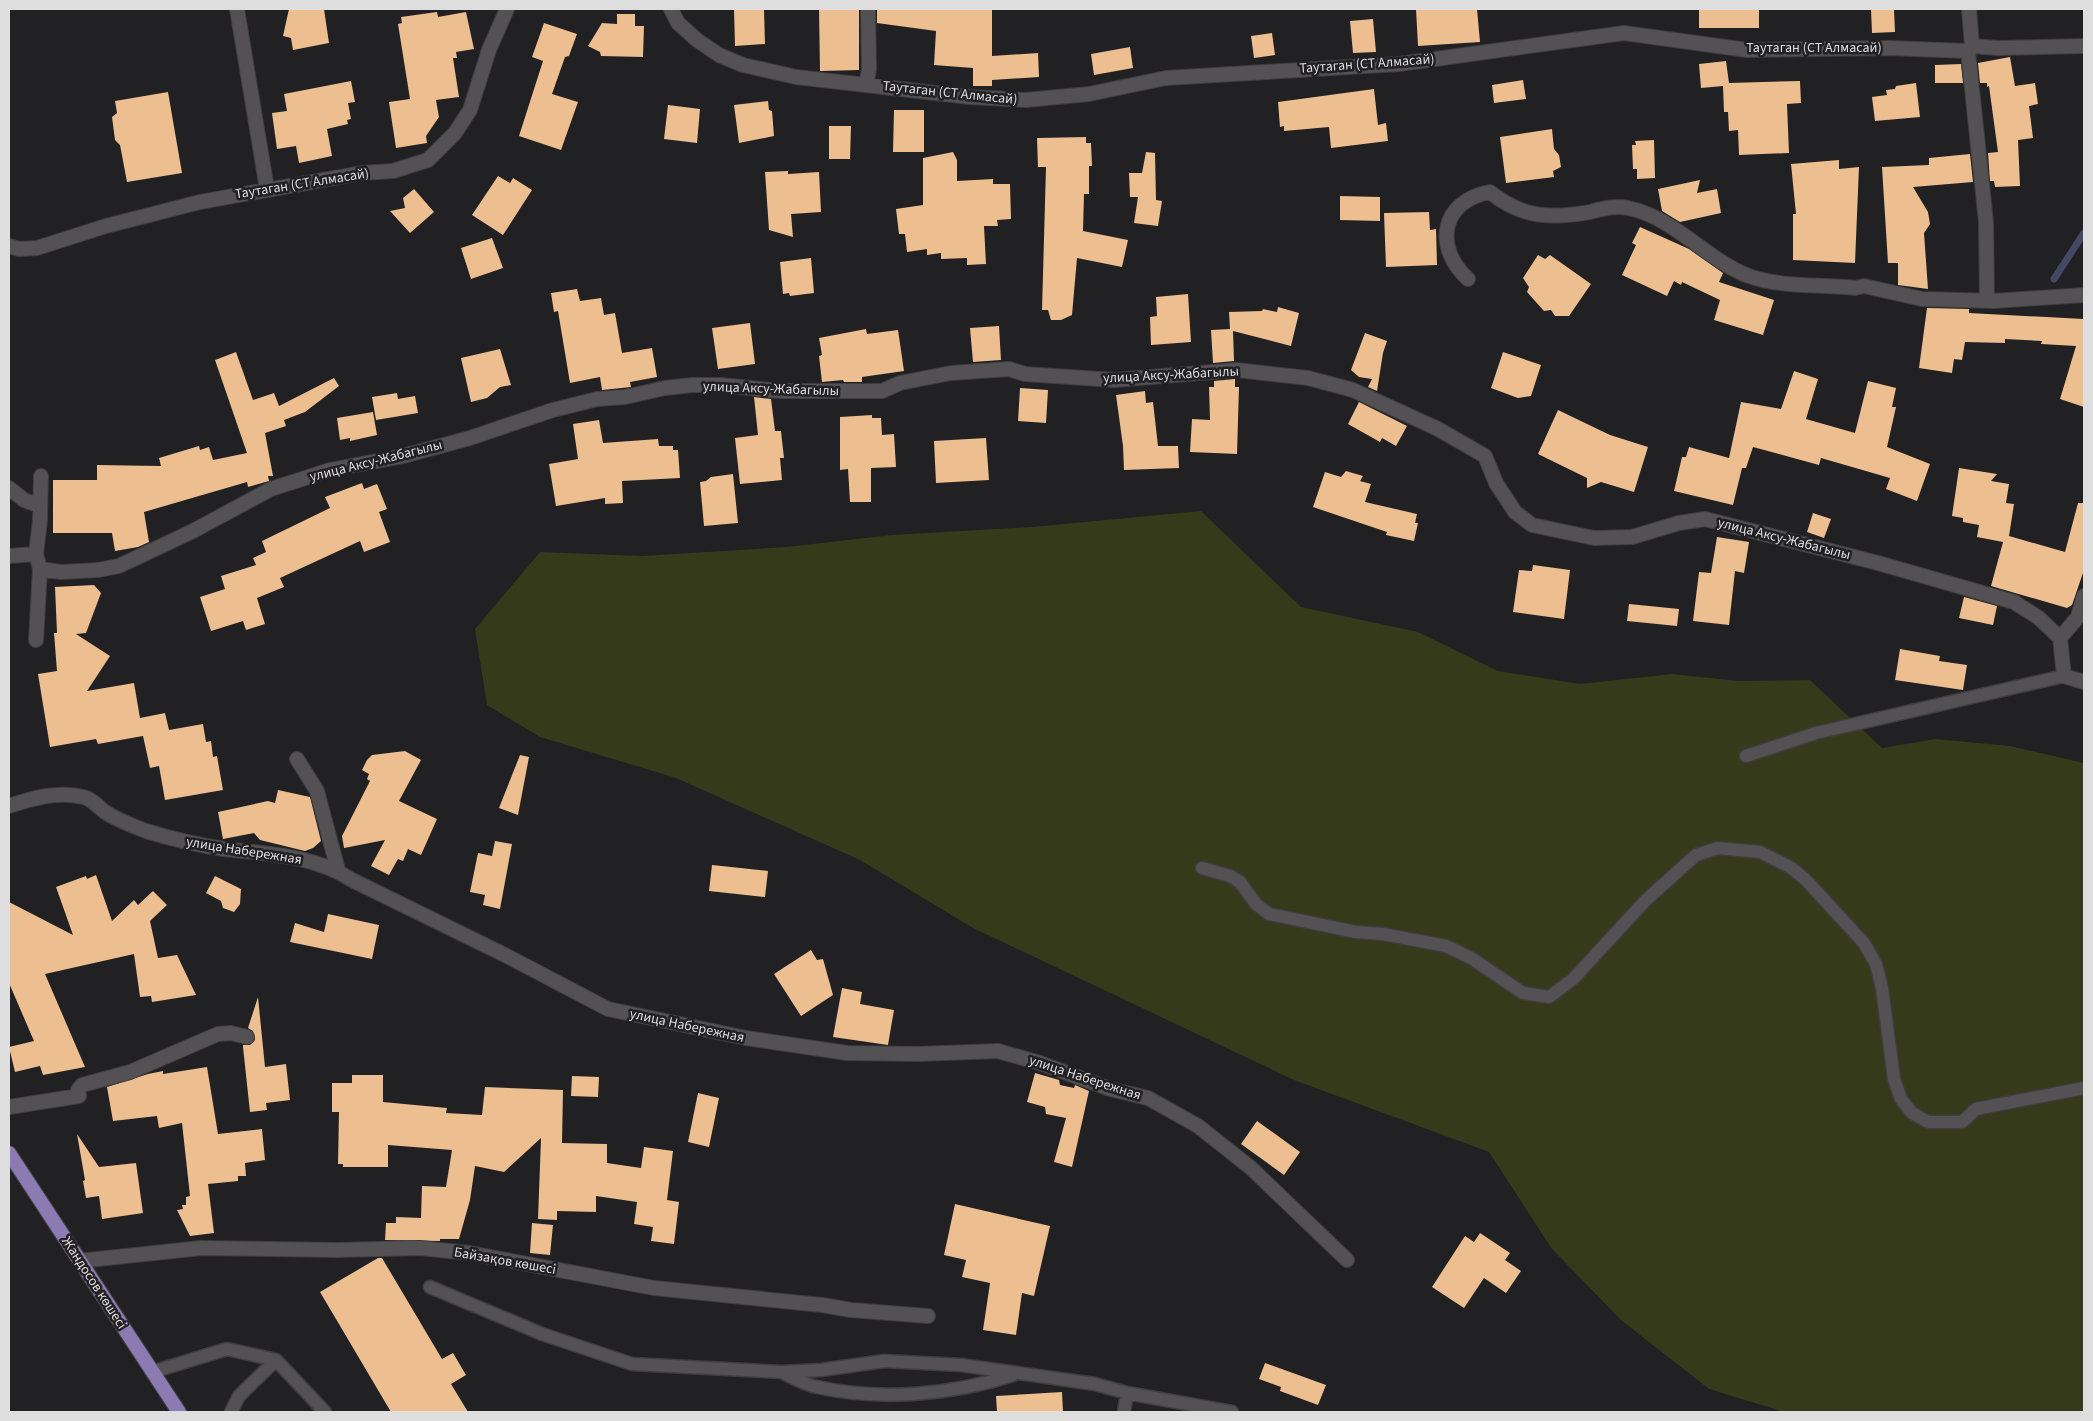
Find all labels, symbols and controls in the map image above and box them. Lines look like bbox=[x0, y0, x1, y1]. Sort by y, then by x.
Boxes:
street label: Таутаган (СТ Алмасай) bbox=[1746, 38, 1882, 58]
street label: Таутаган (СТ Алмасай) bbox=[1299, 49, 1435, 79]
street label: Таутаган (СТ Алмасай) bbox=[882, 76, 1018, 110]
street label: Таутаган (СТ Алмасай) bbox=[234, 164, 370, 204]
street label: улица Аксу-Жабагылы bbox=[1103, 361, 1239, 389]
street label: улица Аксу-Жабагылы bbox=[703, 377, 839, 401]
street label: улица Аксу-Жабагылы bbox=[308, 435, 444, 487]
street label: улица Аксу-Жабагылы bbox=[1716, 513, 1852, 565]
street label: улица Набережная bbox=[185, 832, 303, 870]
street label: улица Набережная bbox=[628, 1004, 746, 1048]
street label: улица Набережная bbox=[1026, 1050, 1144, 1106]
street label: Жандосов көшесі bbox=[57, 1233, 131, 1333]
street label: Байзақов көшесі bbox=[453, 1242, 557, 1280]

